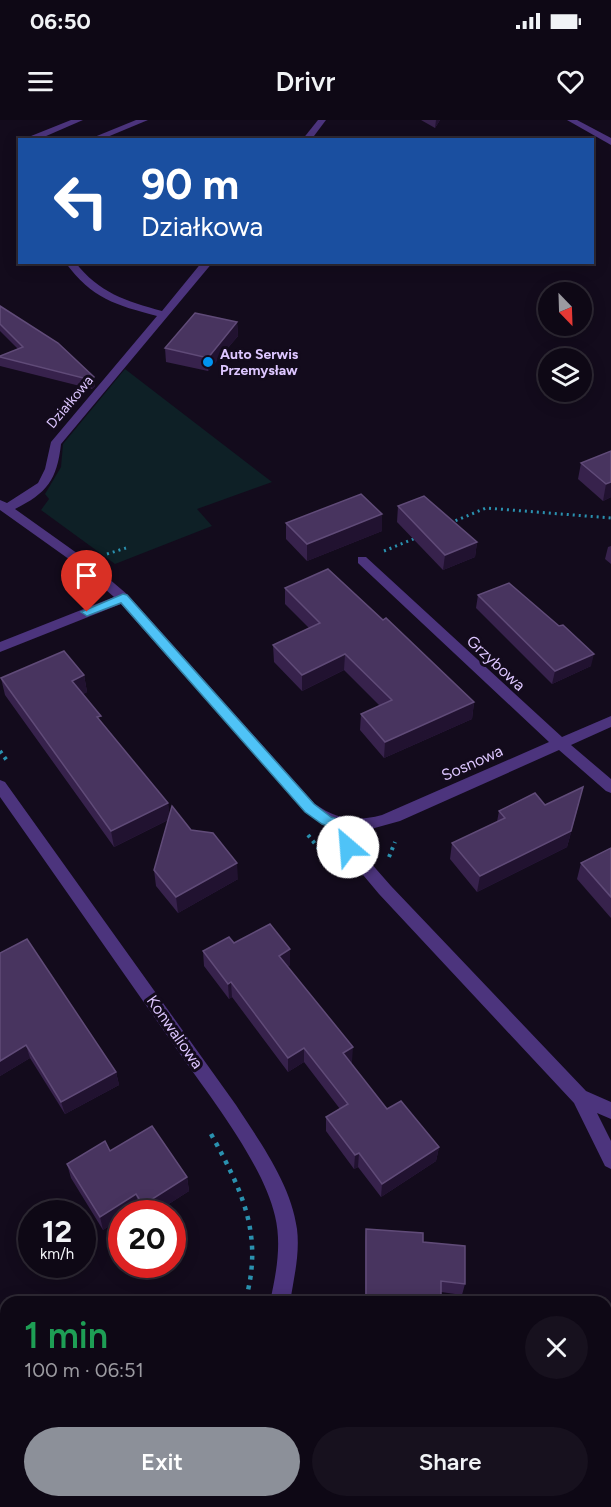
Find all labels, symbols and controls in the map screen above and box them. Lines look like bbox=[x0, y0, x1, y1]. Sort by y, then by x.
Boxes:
text: 06:50 bbox=[30, 8, 91, 35]
icon: menu bbox=[24, 65, 57, 98]
text: Drivr bbox=[276, 65, 335, 98]
icon: heart bbox=[554, 65, 587, 98]
text: 90 m bbox=[141, 159, 239, 210]
icon: left bbox=[42, 162, 120, 240]
text: Działkowa bbox=[141, 210, 263, 243]
north arrow bbox=[538, 282, 592, 336]
map controls bbox=[538, 282, 592, 402]
place label: Auto Serwis Przemysław bbox=[220, 346, 299, 379]
button: layers bbox=[538, 348, 592, 402]
marker: Auto Serwis Przemysław bbox=[201, 355, 215, 369]
street label: Działkowa bbox=[43, 372, 97, 432]
pin bbox=[61, 550, 112, 612]
icon: arrive bbox=[70, 559, 103, 592]
street label: Grzybowa bbox=[463, 631, 529, 695]
street label: Sosnowa bbox=[438, 741, 506, 785]
position arrow bbox=[316, 815, 380, 879]
street label: Konwaliowa bbox=[143, 992, 207, 1072]
speed limit sign: 20 bbox=[108, 1200, 186, 1278]
text: 12 bbox=[42, 1213, 72, 1250]
text: km/h bbox=[40, 1245, 74, 1263]
text: 1 min bbox=[24, 1314, 108, 1357]
button: close bbox=[525, 1316, 588, 1379]
text: 100 m · 06:51 bbox=[24, 1358, 144, 1382]
button: Exit bbox=[24, 1427, 300, 1496]
button: Share bbox=[312, 1427, 588, 1496]

